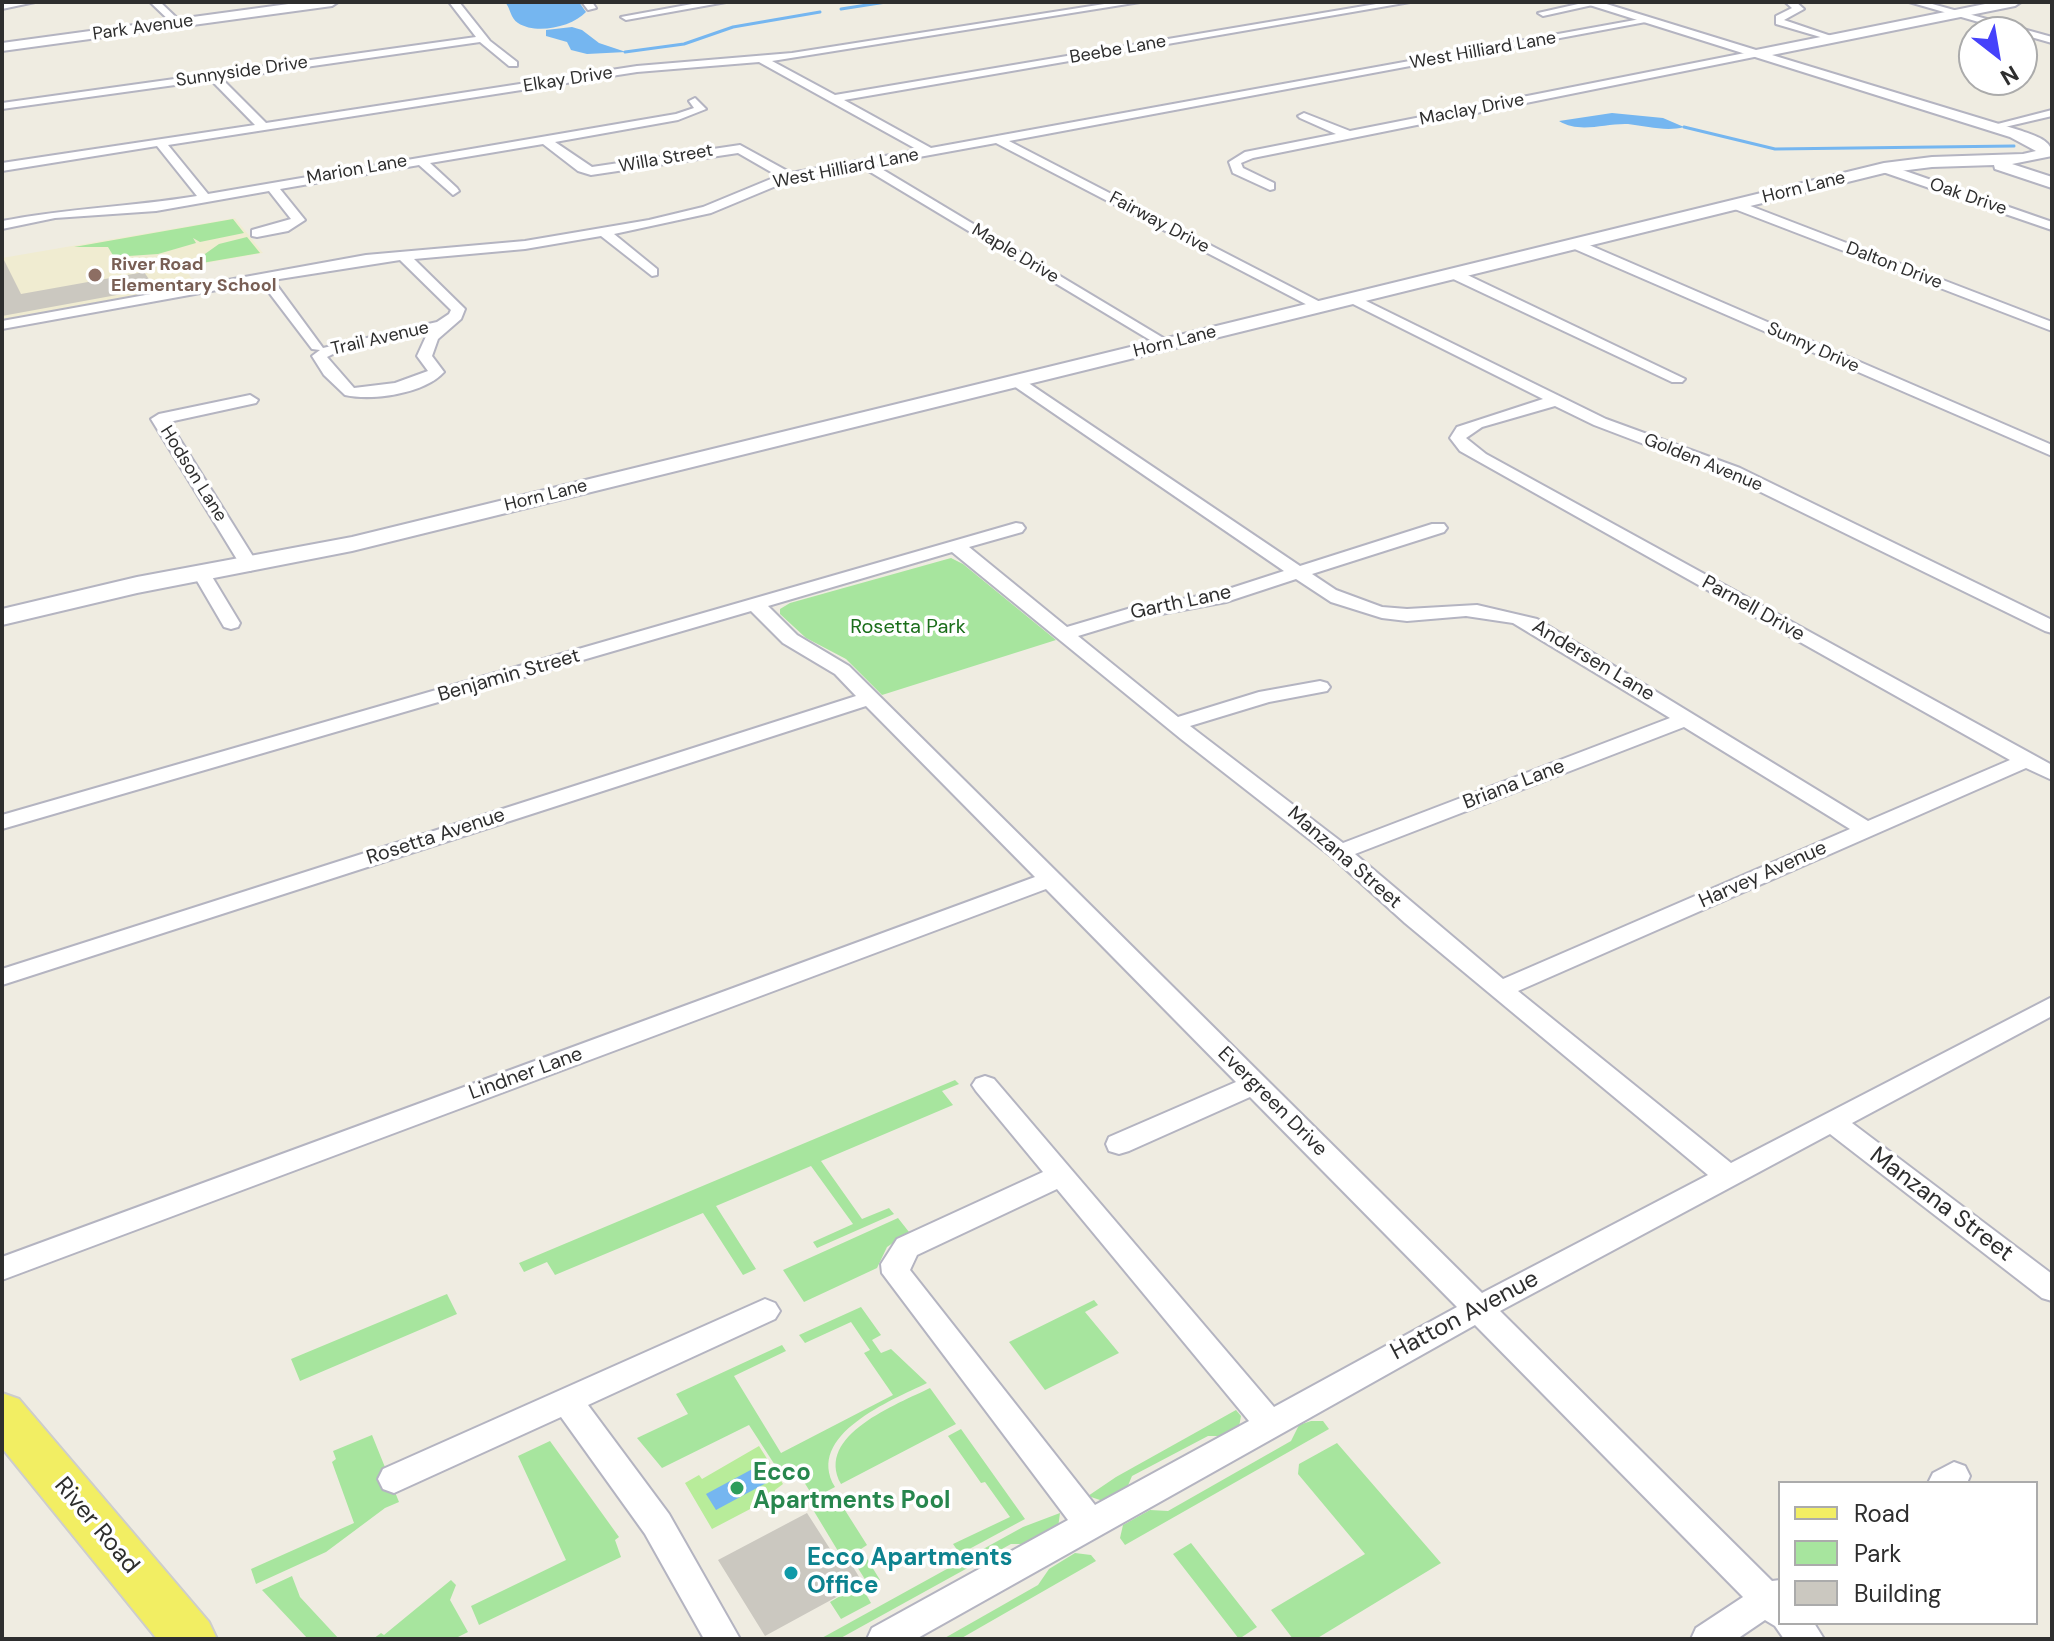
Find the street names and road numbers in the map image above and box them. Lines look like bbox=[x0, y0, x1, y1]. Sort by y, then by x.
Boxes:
street label: Park Avenue bbox=[91, 10, 195, 46]
street label: West Hilliard Lane bbox=[1408, 28, 1558, 74]
street label: Beebe Lane bbox=[1068, 31, 1168, 69]
street label: Sunnyside Drive bbox=[175, 52, 309, 92]
street label: Elkay Drive bbox=[522, 62, 614, 98]
street label: Maclay Drive bbox=[1418, 89, 1526, 131]
street label: Willa Street bbox=[617, 140, 715, 178]
street label: West Hilliard Lane bbox=[771, 144, 921, 194]
street label: Marion Lane bbox=[305, 151, 409, 189]
street label: Horn Lane bbox=[1760, 167, 1848, 209]
street label: Oak Drive bbox=[1927, 174, 2009, 220]
street label: Fairway Drive bbox=[1105, 188, 1213, 258]
street label: Maple Drive bbox=[968, 220, 1062, 288]
street label: Dalton Drive bbox=[1843, 238, 1945, 294]
street label: Trail Avenue bbox=[329, 317, 431, 361]
street label: Sunny Drive bbox=[1764, 318, 1862, 378]
street label: Horn Lane bbox=[1131, 321, 1219, 363]
street label: Hodson Lane bbox=[155, 422, 231, 526]
street label: Golden Avenue bbox=[1640, 429, 1766, 497]
street label: Horn Lane bbox=[502, 475, 590, 517]
street label: Parnell Drive bbox=[1697, 571, 1809, 647]
street label: Garth Lane bbox=[1128, 581, 1234, 625]
street label: Andersen Lane bbox=[1527, 615, 1659, 707]
street label: Benjamin Street bbox=[435, 644, 583, 708]
street label: Briana Lane bbox=[1460, 755, 1568, 815]
street label: Manzana Street bbox=[1282, 802, 1406, 914]
street label: Rosetta Avenue bbox=[364, 803, 508, 871]
street label: Harvey Avenue bbox=[1695, 836, 1831, 914]
street label: Lindner Lane bbox=[466, 1042, 586, 1106]
street label: Evergreen Drive bbox=[1212, 1042, 1332, 1162]
street label: Manzana Street bbox=[1864, 1142, 2018, 1268]
street label: Hatton Avenue bbox=[1386, 1265, 1544, 1367]
street label: River Road bbox=[47, 1472, 145, 1580]

